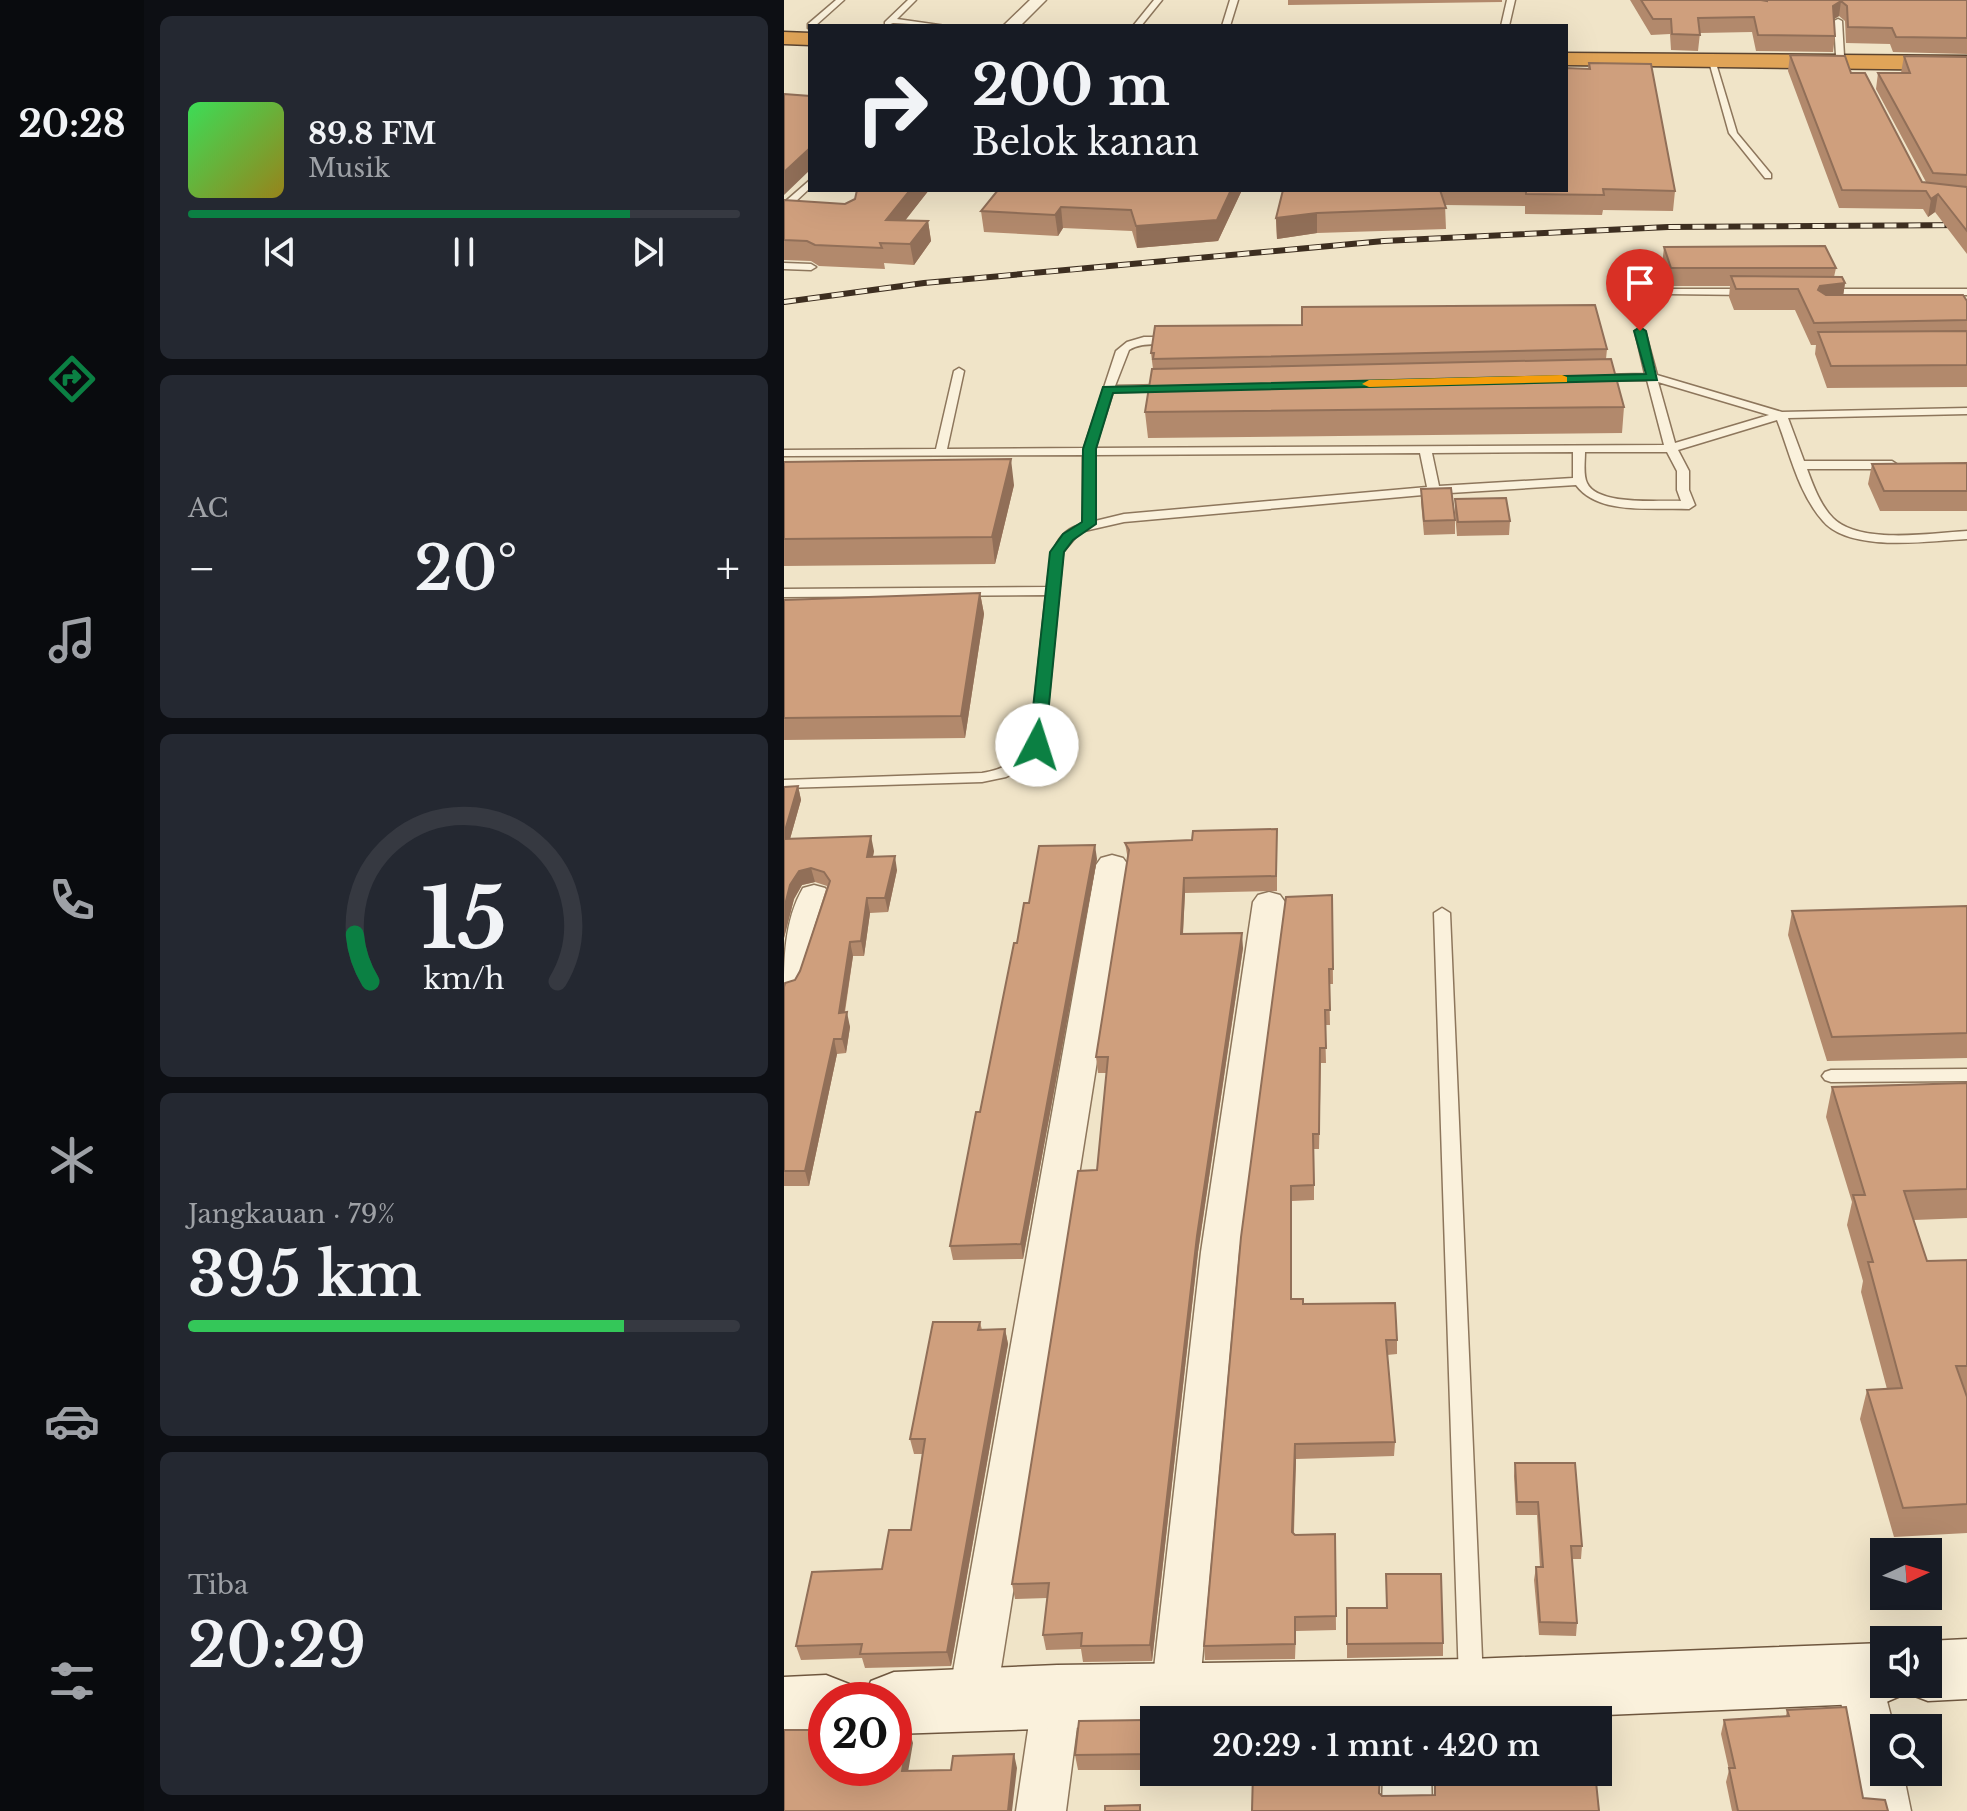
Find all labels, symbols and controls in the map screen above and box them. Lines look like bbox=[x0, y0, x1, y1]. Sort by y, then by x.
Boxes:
text: 200 m bbox=[972, 51, 1170, 120]
icon: right bbox=[840, 56, 944, 160]
text: 20:28 bbox=[18, 102, 126, 147]
text: 89.8 FM bbox=[308, 115, 436, 152]
text: Belok kanan bbox=[972, 120, 1199, 165]
text: Musik bbox=[308, 152, 390, 184]
icon: previous bbox=[258, 230, 302, 274]
icon: pause bbox=[442, 230, 486, 274]
icon: next bbox=[626, 230, 670, 274]
pin bbox=[1606, 249, 1674, 331]
icon: arrive bbox=[1618, 261, 1662, 305]
icon: directions bbox=[44, 351, 100, 407]
text: AC bbox=[188, 492, 228, 524]
text: 20° bbox=[414, 532, 517, 606]
text: − bbox=[188, 541, 216, 596]
text: + bbox=[716, 541, 740, 596]
icon: music bbox=[44, 612, 100, 668]
position arrow bbox=[995, 703, 1079, 787]
text: 15 bbox=[421, 866, 507, 969]
icon: phone bbox=[44, 872, 100, 928]
text: km/h bbox=[423, 961, 505, 997]
icon: climate bbox=[44, 1132, 100, 1188]
text: Jangkauan · 79% bbox=[188, 1198, 395, 1230]
text: 395 km bbox=[188, 1238, 422, 1312]
icon: car bbox=[44, 1393, 100, 1449]
north arrow bbox=[1870, 1538, 1942, 1610]
map controls bbox=[1870, 1538, 1942, 1786]
text: Tiba bbox=[188, 1569, 248, 1601]
text: 20:29 bbox=[188, 1609, 366, 1683]
button: sound bbox=[1870, 1626, 1942, 1698]
icon: filters bbox=[44, 1653, 100, 1709]
speed limit sign: 20 bbox=[808, 1682, 912, 1786]
button: search bbox=[1870, 1714, 1942, 1786]
text: 20:29 · 1 mnt · 420 m bbox=[1212, 1727, 1540, 1764]

